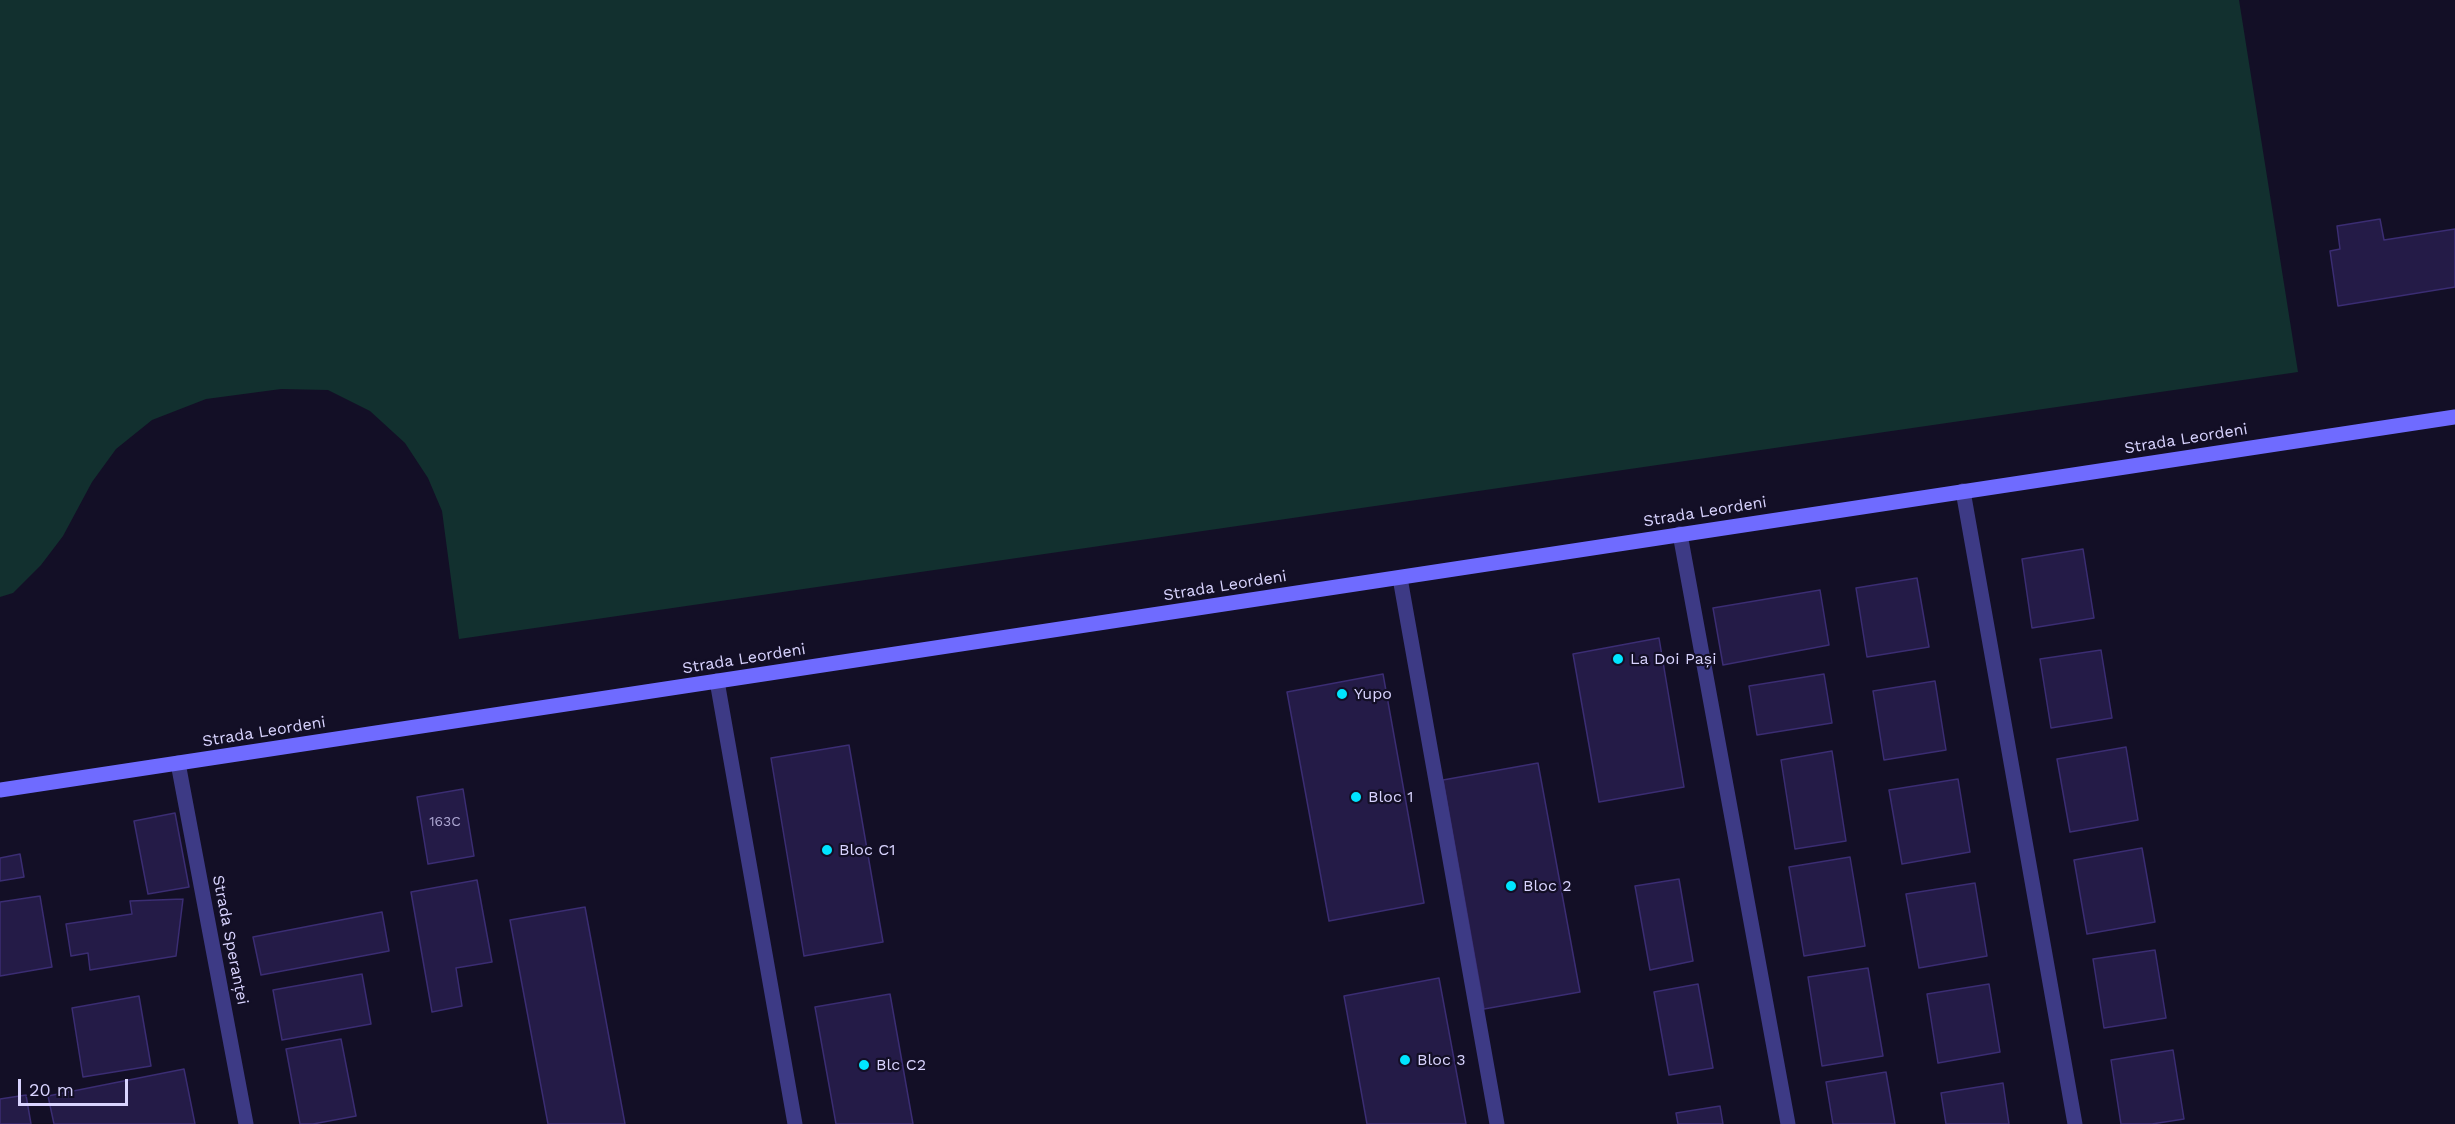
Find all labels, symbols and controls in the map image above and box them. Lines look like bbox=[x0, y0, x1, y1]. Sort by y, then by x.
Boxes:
street label: Strada Leordeni bbox=[2123, 420, 2249, 458]
street label: Strada Leordeni bbox=[1642, 493, 1768, 531]
street label: Strada Leordeni bbox=[1162, 567, 1288, 605]
street label: Strada Leordeni bbox=[681, 640, 807, 678]
place label: La Doi Pași bbox=[1630, 649, 1716, 669]
marker: La Doi Pași bbox=[1611, 652, 1625, 666]
place label: Yupo bbox=[1354, 684, 1392, 704]
marker: Yupo bbox=[1335, 687, 1349, 701]
street label: Strada Leordeni bbox=[201, 713, 327, 751]
place label: Bloc 1 bbox=[1368, 787, 1414, 807]
marker: Bloc 1 bbox=[1349, 790, 1363, 804]
house number: 163C bbox=[429, 814, 461, 830]
place label: Bloc C1 bbox=[839, 840, 896, 860]
marker: Bloc C1 bbox=[820, 843, 834, 857]
street label: Strada Speranței bbox=[208, 874, 252, 1006]
place label: Bloc 2 bbox=[1523, 876, 1572, 896]
marker: Bloc 2 bbox=[1504, 879, 1518, 893]
place label: Bloc 3 bbox=[1417, 1050, 1466, 1070]
marker: Bloc 3 bbox=[1398, 1053, 1412, 1067]
place label: Blc C2 bbox=[876, 1055, 926, 1075]
marker: Blc C2 bbox=[857, 1058, 871, 1072]
scale bar bbox=[21, 1067, 130, 1105]
text: 20 m bbox=[29, 1079, 74, 1100]

